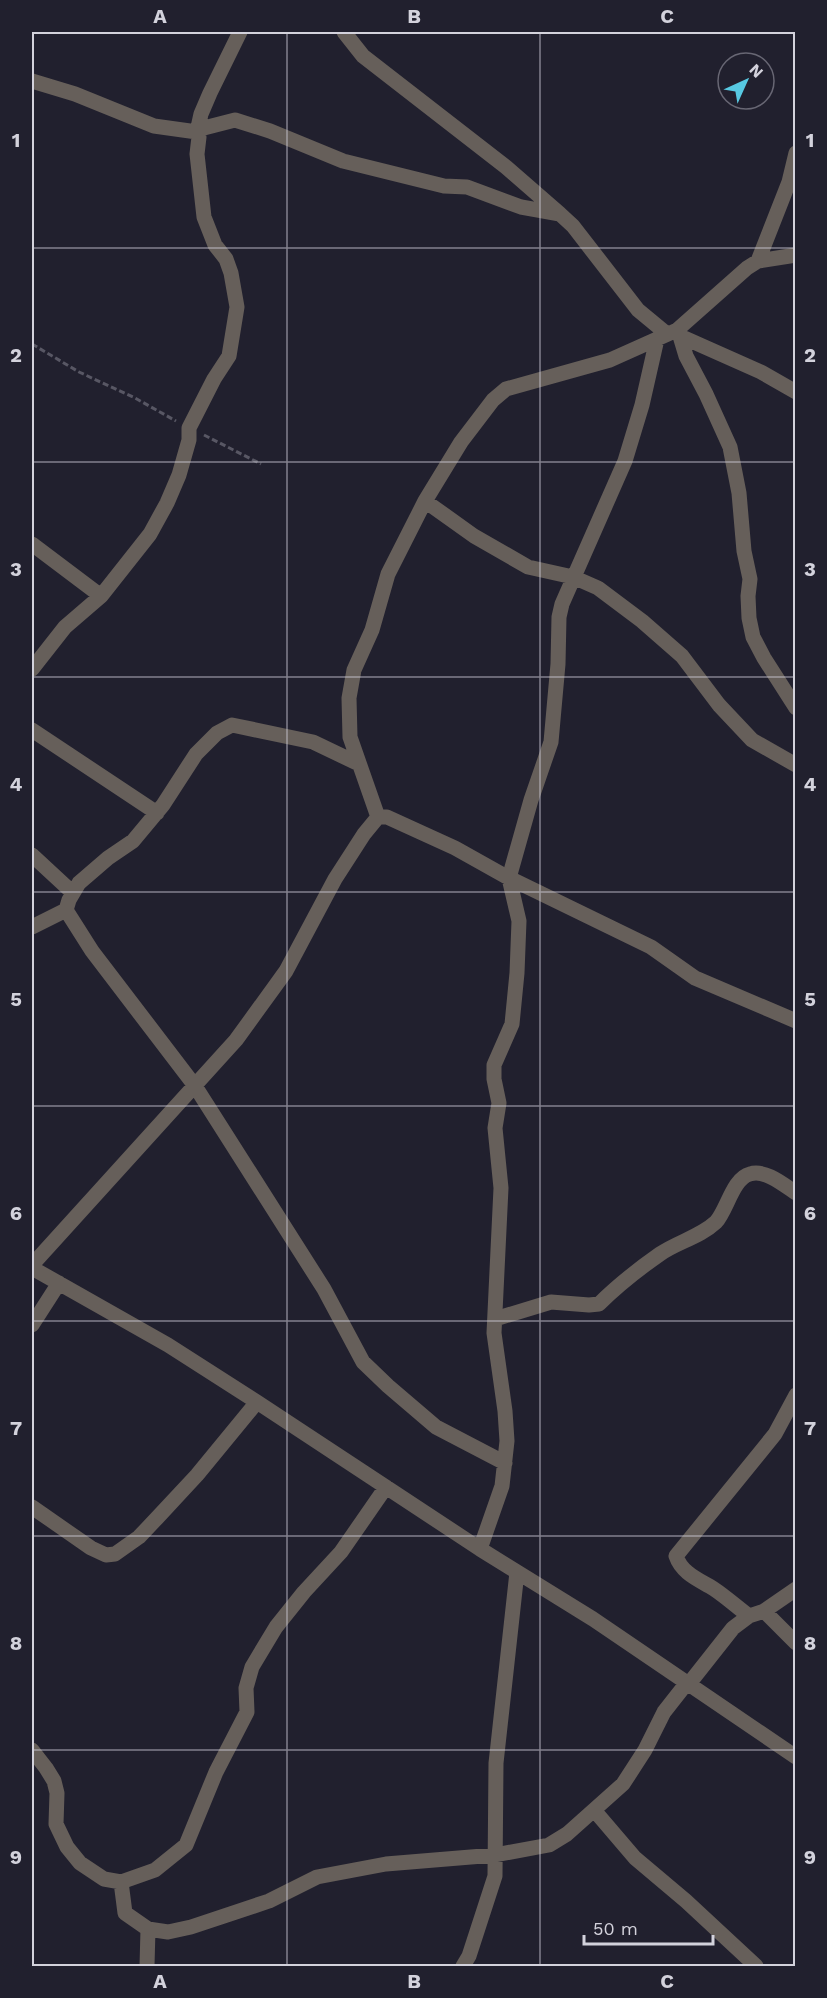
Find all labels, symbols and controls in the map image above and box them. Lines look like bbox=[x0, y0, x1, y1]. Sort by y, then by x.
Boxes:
text: A bbox=[153, 4, 167, 28]
text: B bbox=[407, 4, 421, 28]
text: C bbox=[660, 4, 674, 28]
north arrow bbox=[716, 51, 776, 111]
text: N bbox=[745, 60, 767, 82]
text: 1 bbox=[12, 128, 20, 152]
text: 1 bbox=[806, 128, 814, 152]
text: 2 bbox=[10, 343, 22, 367]
text: 2 bbox=[804, 343, 816, 367]
text: 3 bbox=[10, 557, 22, 581]
text: 3 bbox=[804, 557, 816, 581]
text: 4 bbox=[10, 772, 23, 796]
text: 4 bbox=[804, 772, 817, 796]
text: 5 bbox=[10, 987, 22, 1011]
text: 5 bbox=[804, 987, 816, 1011]
text: 6 bbox=[10, 1201, 22, 1225]
text: 6 bbox=[804, 1201, 816, 1225]
text: 7 bbox=[10, 1416, 22, 1440]
text: 7 bbox=[804, 1416, 816, 1440]
text: 8 bbox=[10, 1631, 22, 1655]
text: 8 bbox=[804, 1631, 816, 1655]
text: 9 bbox=[10, 1845, 22, 1869]
text: 9 bbox=[804, 1845, 816, 1869]
scale bar bbox=[584, 1908, 713, 1946]
text: 50 m bbox=[593, 1918, 638, 1939]
text: A bbox=[153, 1969, 167, 1993]
text: B bbox=[407, 1969, 421, 1993]
text: C bbox=[660, 1969, 674, 1993]

